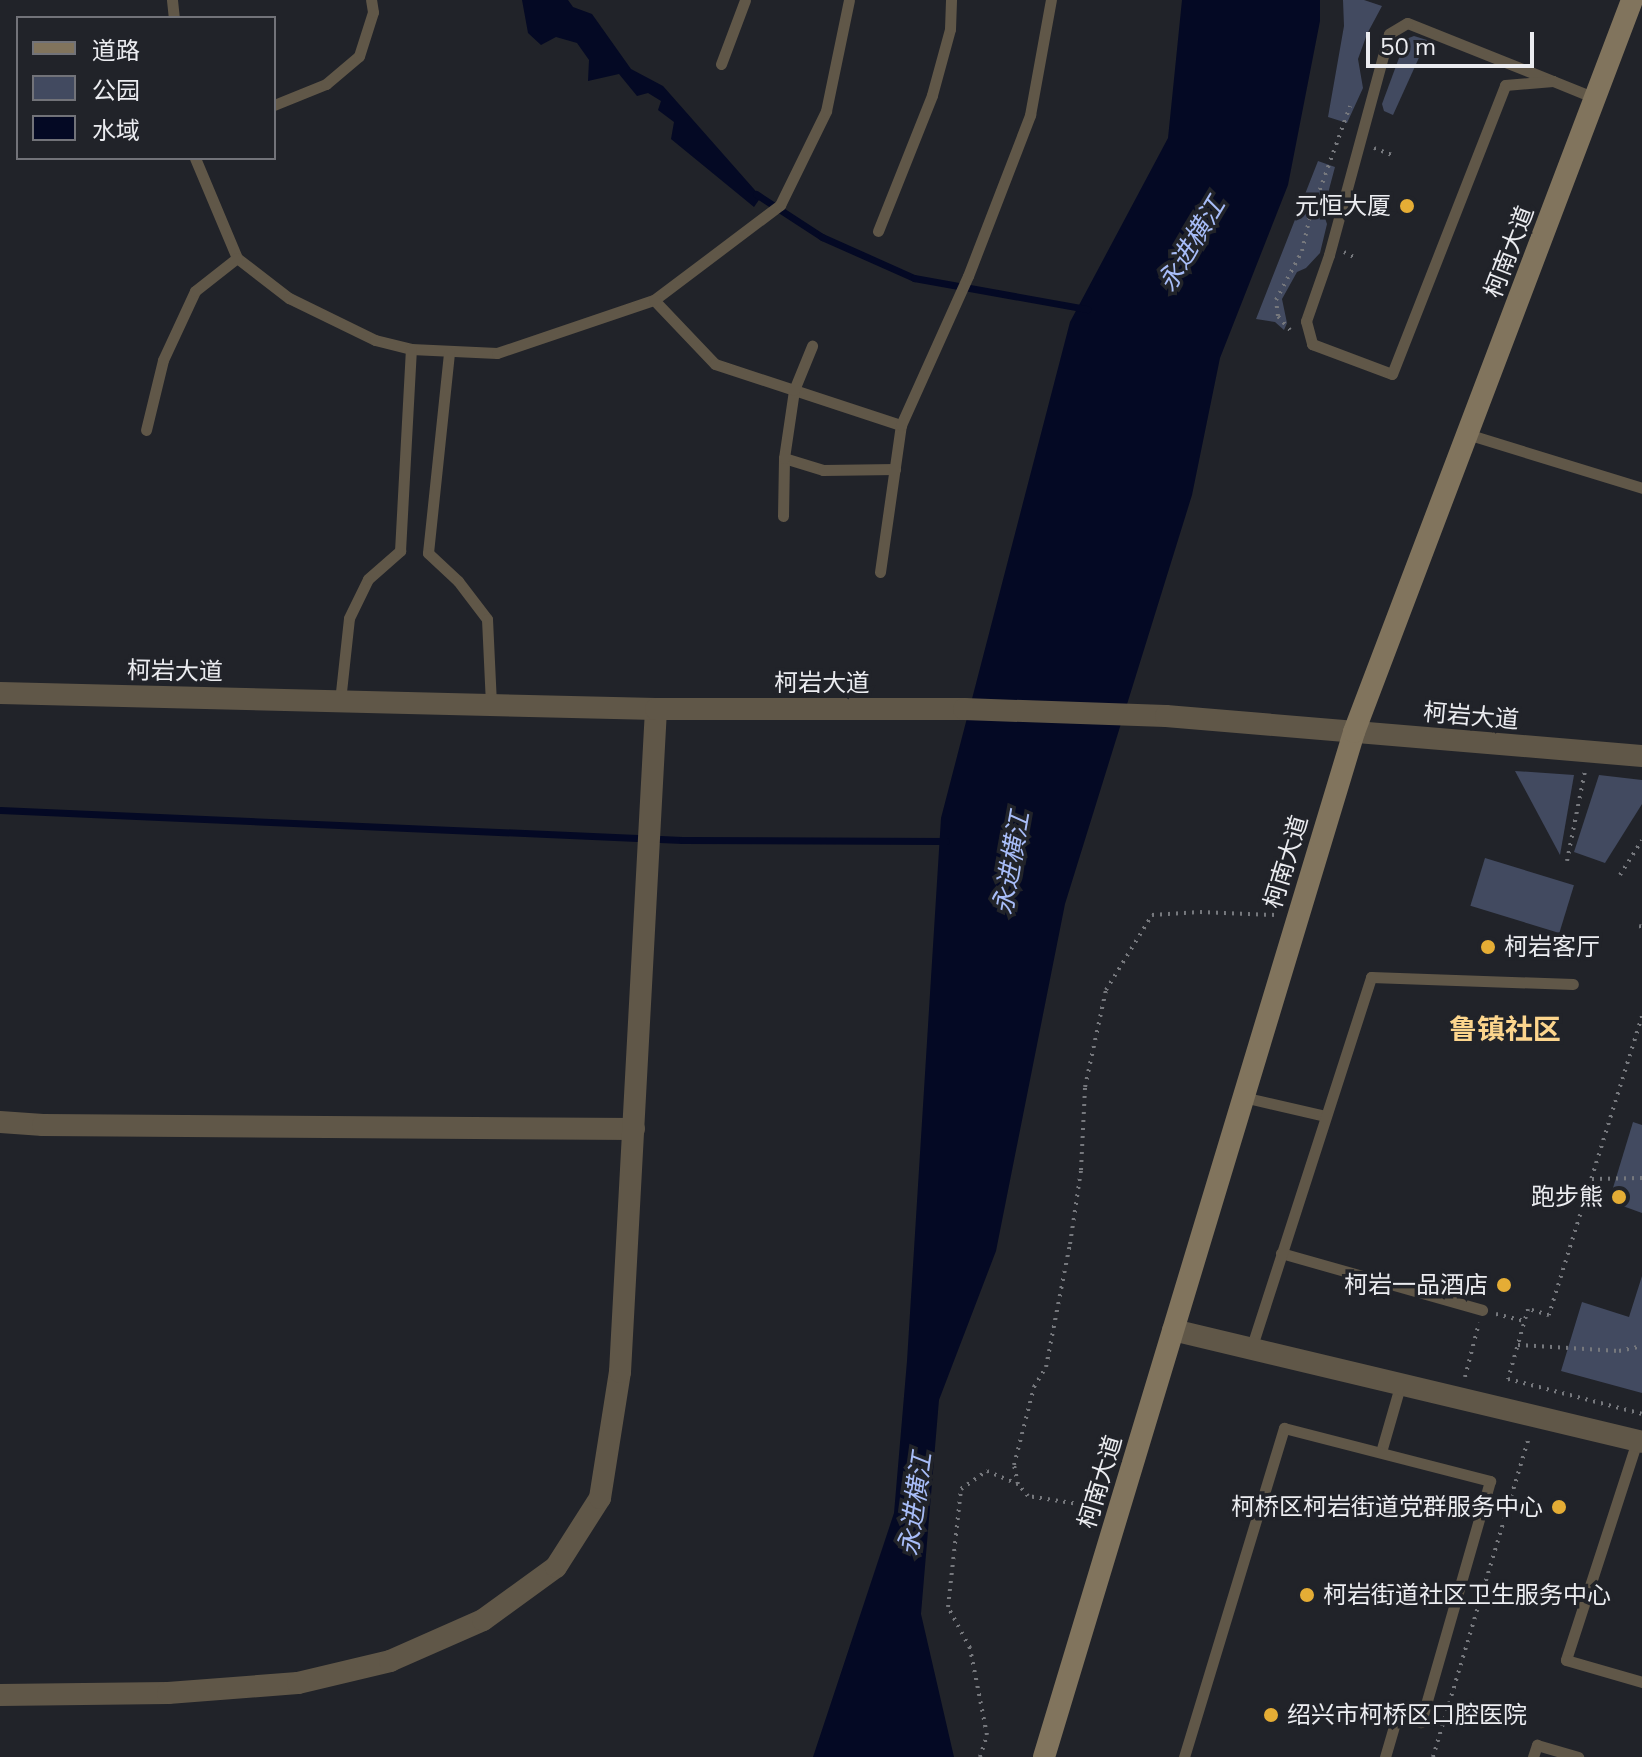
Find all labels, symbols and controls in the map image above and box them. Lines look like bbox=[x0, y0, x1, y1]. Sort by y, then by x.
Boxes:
legend bbox=[16, 16, 276, 160]
scale bar bbox=[1370, 16, 1538, 66]
text: 50 m bbox=[1380, 31, 1436, 61]
text: 道路 bbox=[92, 35, 140, 65]
text: 公园 bbox=[92, 75, 140, 105]
text: 水域 bbox=[92, 115, 140, 145]
water label: 永进横江 bbox=[1151, 191, 1231, 297]
place label: 元恒大厦 bbox=[1295, 192, 1391, 220]
marker: 元恒大厦 bbox=[1398, 197, 1416, 215]
street label: 柯南大道 bbox=[1478, 202, 1540, 302]
street label: 柯岩大道 bbox=[127, 656, 223, 686]
street label: 柯岩大道 bbox=[774, 669, 870, 697]
street label: 柯岩大道 bbox=[1422, 697, 1520, 735]
water label: 永进横江 bbox=[987, 809, 1035, 917]
street label: 柯南大道 bbox=[1258, 812, 1314, 912]
place label: 柯岩客厅 bbox=[1504, 933, 1600, 961]
marker: 柯岩客厅 bbox=[1479, 938, 1497, 956]
district label: 鲁镇社区 bbox=[1449, 1012, 1561, 1046]
place label: 跑步熊 bbox=[1531, 1183, 1603, 1211]
marker: 跑步熊 bbox=[1610, 1188, 1628, 1206]
place label: 柯岩一品酒店 bbox=[1344, 1271, 1488, 1299]
marker: 柯岩一品酒店 bbox=[1495, 1276, 1513, 1294]
street label: 柯南大道 bbox=[1072, 1432, 1128, 1532]
water label: 永进横江 bbox=[892, 1450, 938, 1558]
place label: 柯桥区柯岩街道党群服务中心 bbox=[1231, 1493, 1543, 1521]
marker: 柯桥区柯岩街道党群服务中心 bbox=[1550, 1498, 1568, 1516]
place label: 柯岩街道社区卫生服务中心 bbox=[1323, 1581, 1611, 1609]
marker: 柯岩街道社区卫生服务中心 bbox=[1298, 1586, 1316, 1604]
place label: 绍兴市柯桥区口腔医院 bbox=[1287, 1701, 1527, 1729]
marker: 绍兴市柯桥区口腔医院 bbox=[1262, 1706, 1280, 1724]

